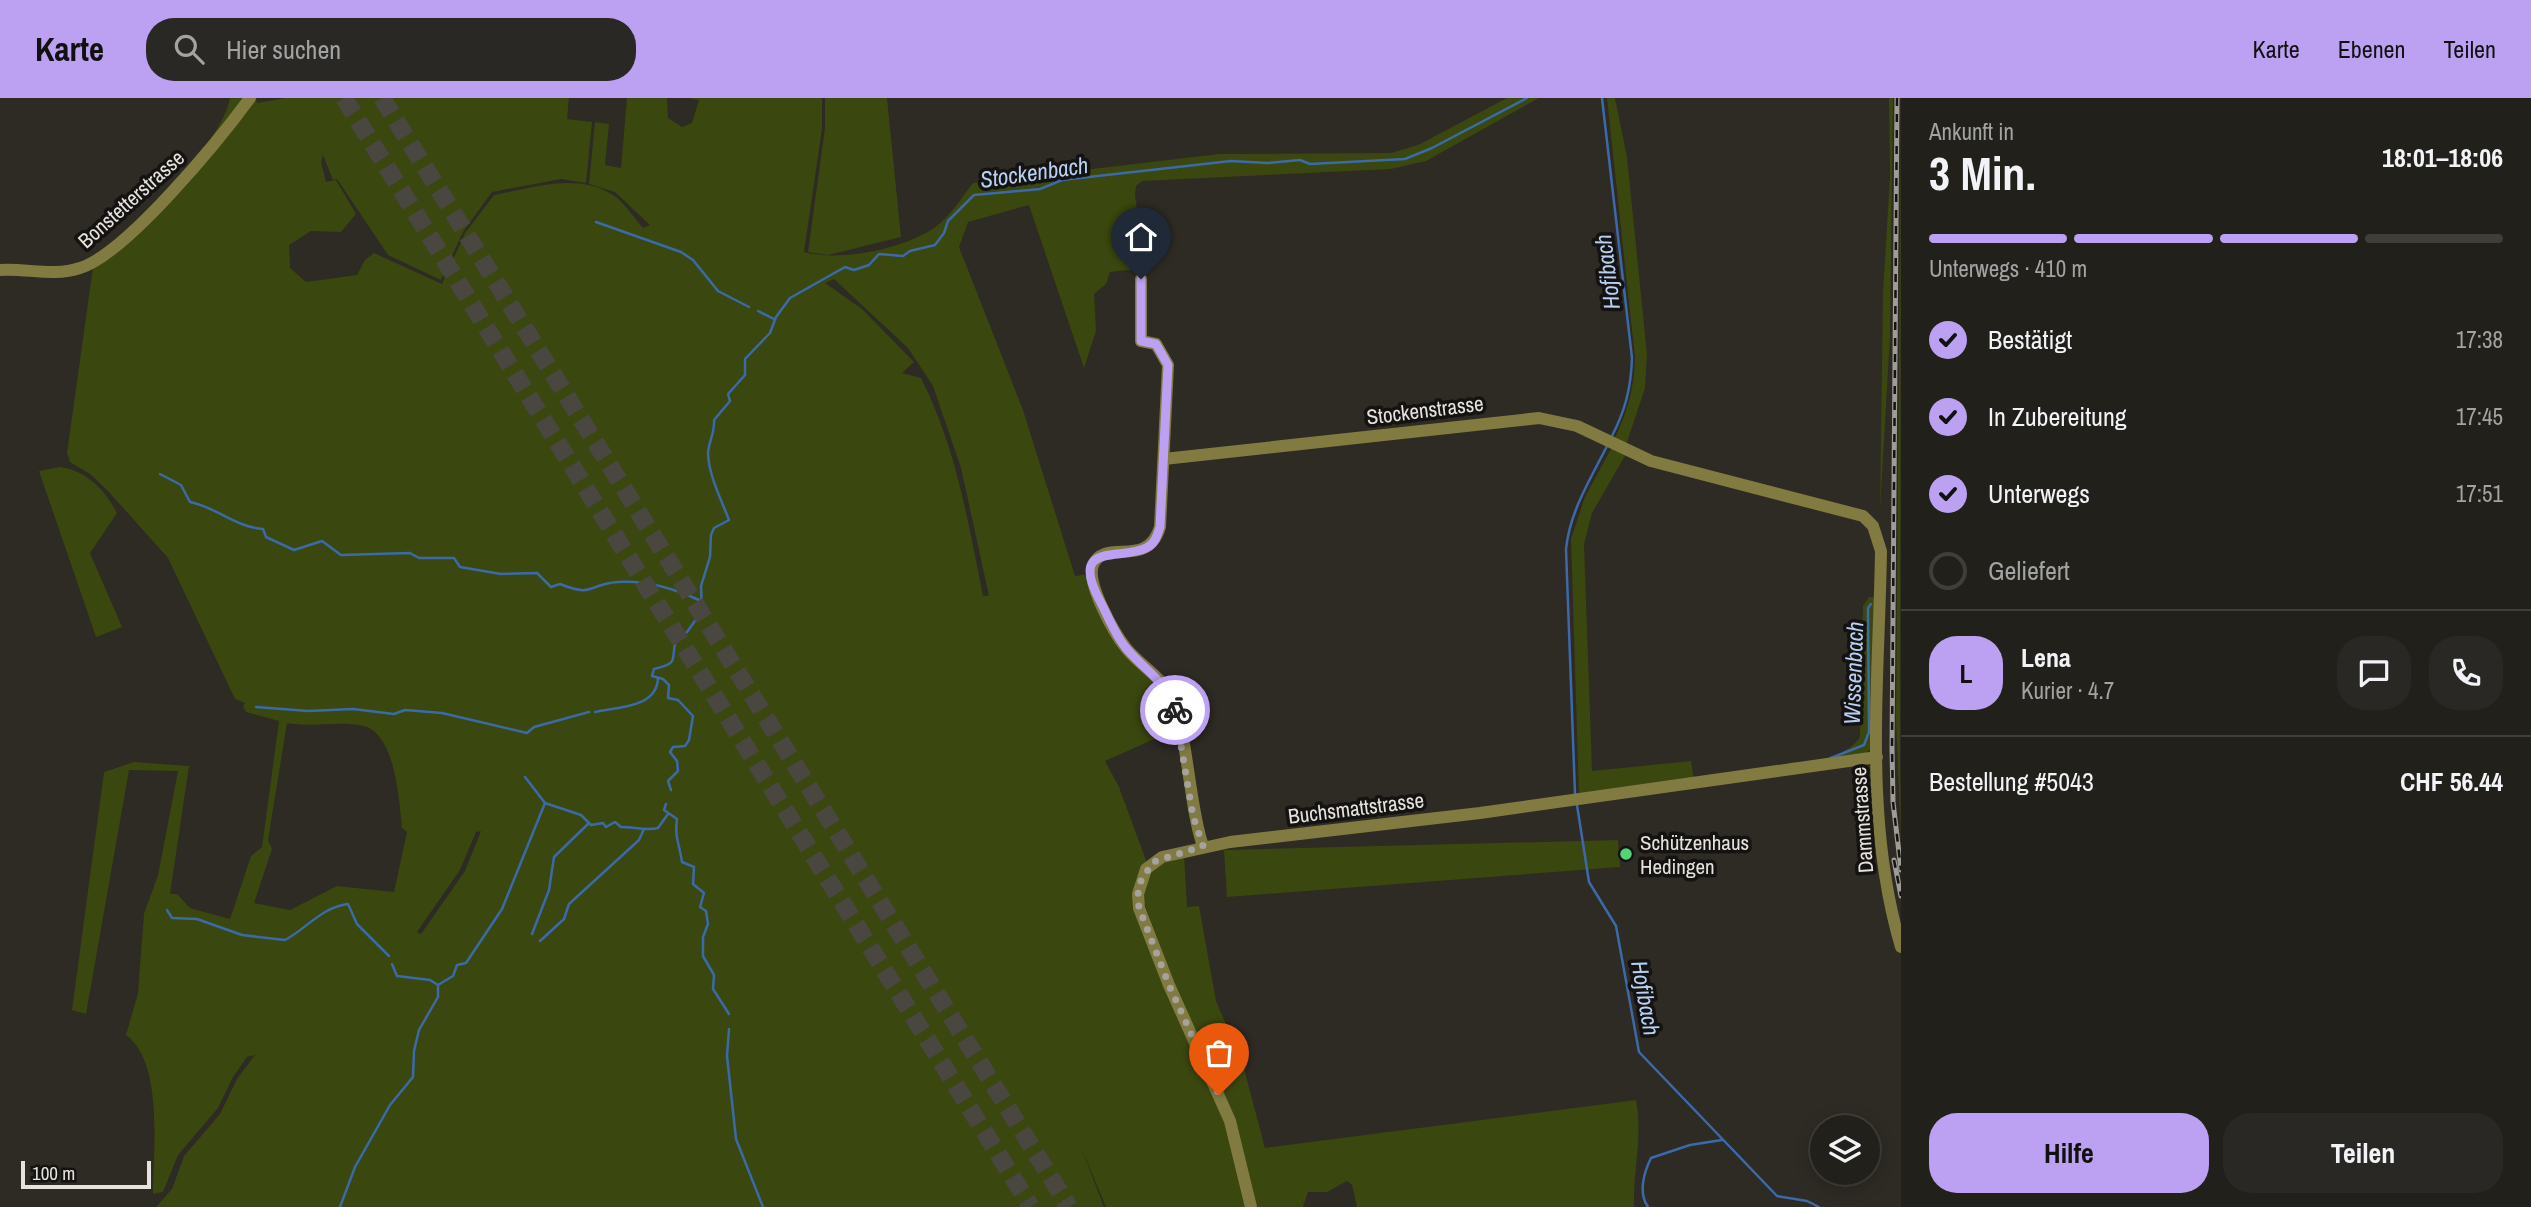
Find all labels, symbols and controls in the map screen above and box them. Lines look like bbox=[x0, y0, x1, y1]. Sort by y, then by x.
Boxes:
search box bbox=[146, 18, 636, 81]
text: Karte bbox=[35, 27, 104, 71]
icon: search bbox=[170, 30, 208, 68]
text: Hier suchen bbox=[226, 32, 341, 67]
text: Karte bbox=[2253, 33, 2300, 65]
text: Ebenen bbox=[2338, 33, 2405, 65]
text: Teilen bbox=[2443, 33, 2496, 65]
text: Ankunft in bbox=[1929, 116, 2014, 147]
text: 18:01–18:06 bbox=[2382, 140, 2503, 175]
text: 3 Min. bbox=[1929, 142, 2036, 204]
street label: Bonstetterstrasse bbox=[72, 143, 190, 255]
water label: Stockenbach bbox=[978, 149, 1090, 195]
pin bbox=[1111, 207, 1171, 279]
icon: home bbox=[1122, 218, 1160, 256]
water label: Hofibach bbox=[1587, 233, 1627, 311]
text: Unterwegs · 410 m bbox=[1929, 253, 2087, 284]
icon: check bbox=[1929, 321, 1967, 359]
text: Bestätigt bbox=[1988, 322, 2072, 357]
text: 17:38 bbox=[2456, 324, 2503, 355]
street label: Stockenstrasse bbox=[1365, 388, 1485, 432]
icon: check bbox=[1929, 398, 1967, 436]
text: In Zubereitung bbox=[1988, 399, 2127, 434]
text: 17:45 bbox=[2456, 401, 2503, 432]
icon: check bbox=[1929, 475, 1967, 513]
text: Unterwegs bbox=[1988, 476, 2090, 511]
text: 17:51 bbox=[2456, 478, 2503, 509]
text: Geliefert bbox=[1988, 553, 2070, 588]
water label: Wissenbach bbox=[1836, 621, 1870, 725]
button: chat bbox=[2337, 636, 2411, 710]
button: phone bbox=[2429, 636, 2503, 710]
text: Lena bbox=[2021, 640, 2071, 675]
text: L bbox=[1959, 656, 1973, 691]
courier bbox=[1140, 675, 1210, 745]
text: Kurier · 4.7 bbox=[2021, 675, 2114, 706]
icon: bike bbox=[1156, 691, 1194, 729]
text: Bestellung #5043 bbox=[1929, 764, 2094, 799]
text: CHF 56.44 bbox=[2400, 764, 2503, 799]
street label: Dammstrasse bbox=[1844, 766, 1880, 874]
street label: Buchsmattstrasse bbox=[1286, 785, 1426, 831]
place label: Schützenhaus Hedingen bbox=[1640, 828, 1749, 881]
marker: Schützenhaus Hedingen bbox=[1618, 846, 1634, 862]
water label: Hofibach bbox=[1624, 958, 1668, 1038]
pin bbox=[1189, 1023, 1249, 1095]
icon: bag bbox=[1200, 1034, 1238, 1072]
button: Hilfe bbox=[1929, 1113, 2209, 1193]
button: Teilen bbox=[2223, 1113, 2503, 1193]
map controls bbox=[1810, 1115, 1880, 1185]
button: layers bbox=[1810, 1115, 1880, 1185]
scale bar bbox=[21, 1158, 150, 1190]
text: 100 m bbox=[32, 1160, 75, 1186]

